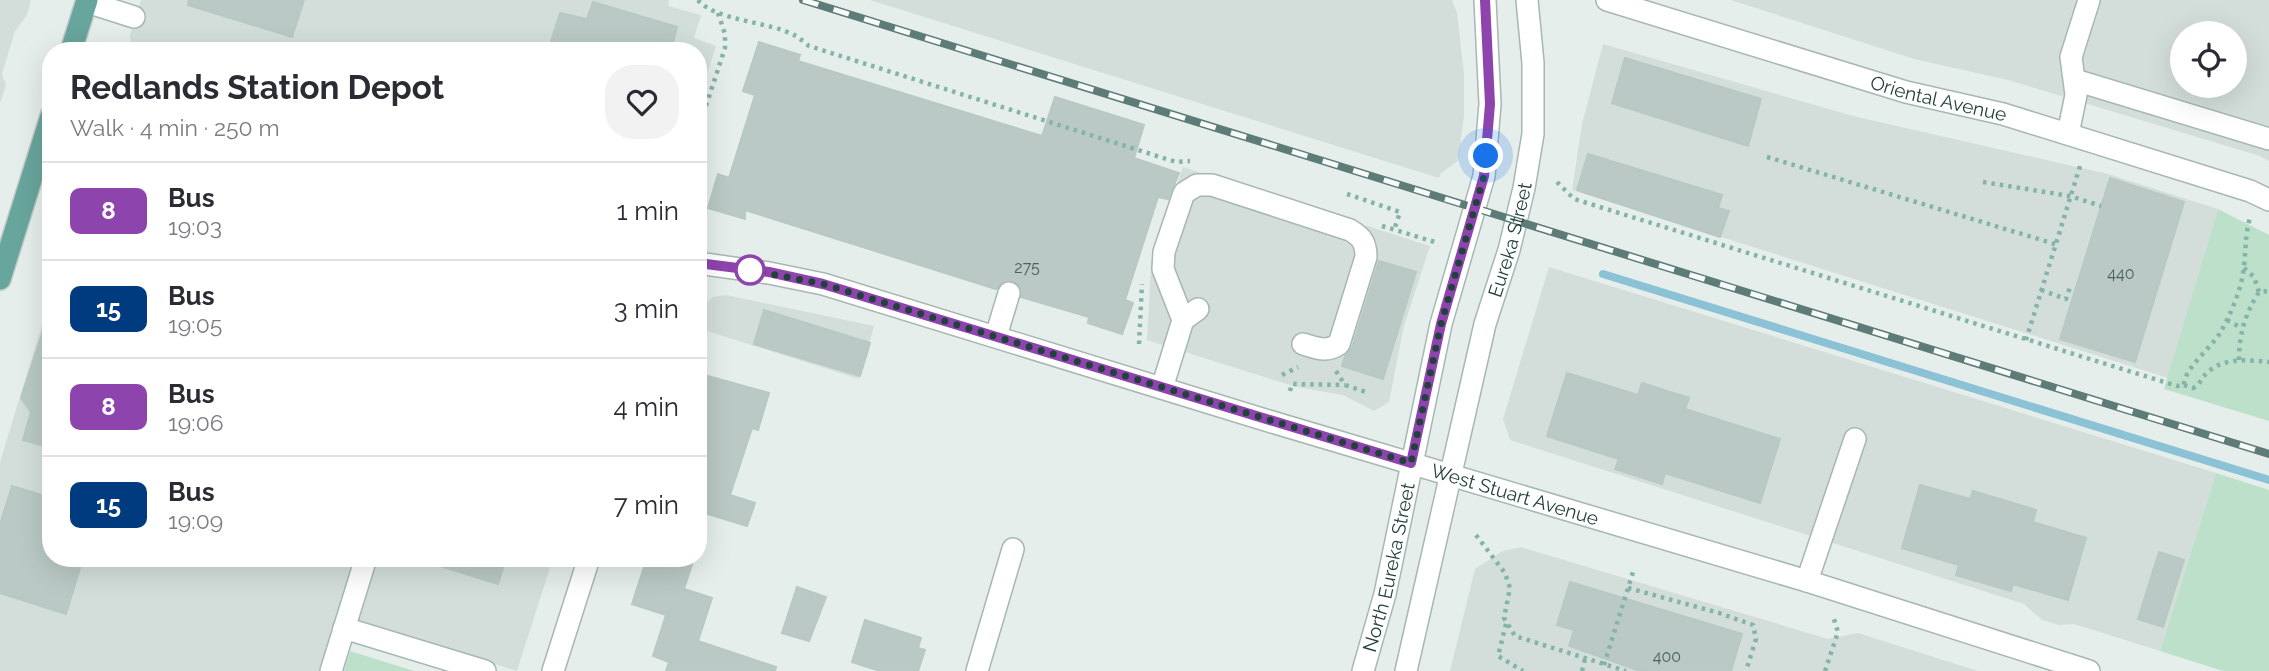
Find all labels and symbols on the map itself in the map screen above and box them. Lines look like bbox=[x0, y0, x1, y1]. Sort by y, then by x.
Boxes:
street label: Oriental Avenue bbox=[1868, 71, 2009, 125]
your location bbox=[1468, 138, 1503, 173]
street label: Eureka Street bbox=[1483, 180, 1536, 300]
unlabelled marker bbox=[735, 255, 765, 285]
house number: 275 bbox=[1014, 258, 1040, 277]
house number: 440 bbox=[2107, 264, 2135, 283]
street label: West Stuart Avenue bbox=[1429, 459, 1601, 529]
street label: North Eureka Street bbox=[1358, 480, 1419, 654]
house number: 400 bbox=[1653, 647, 1681, 666]

